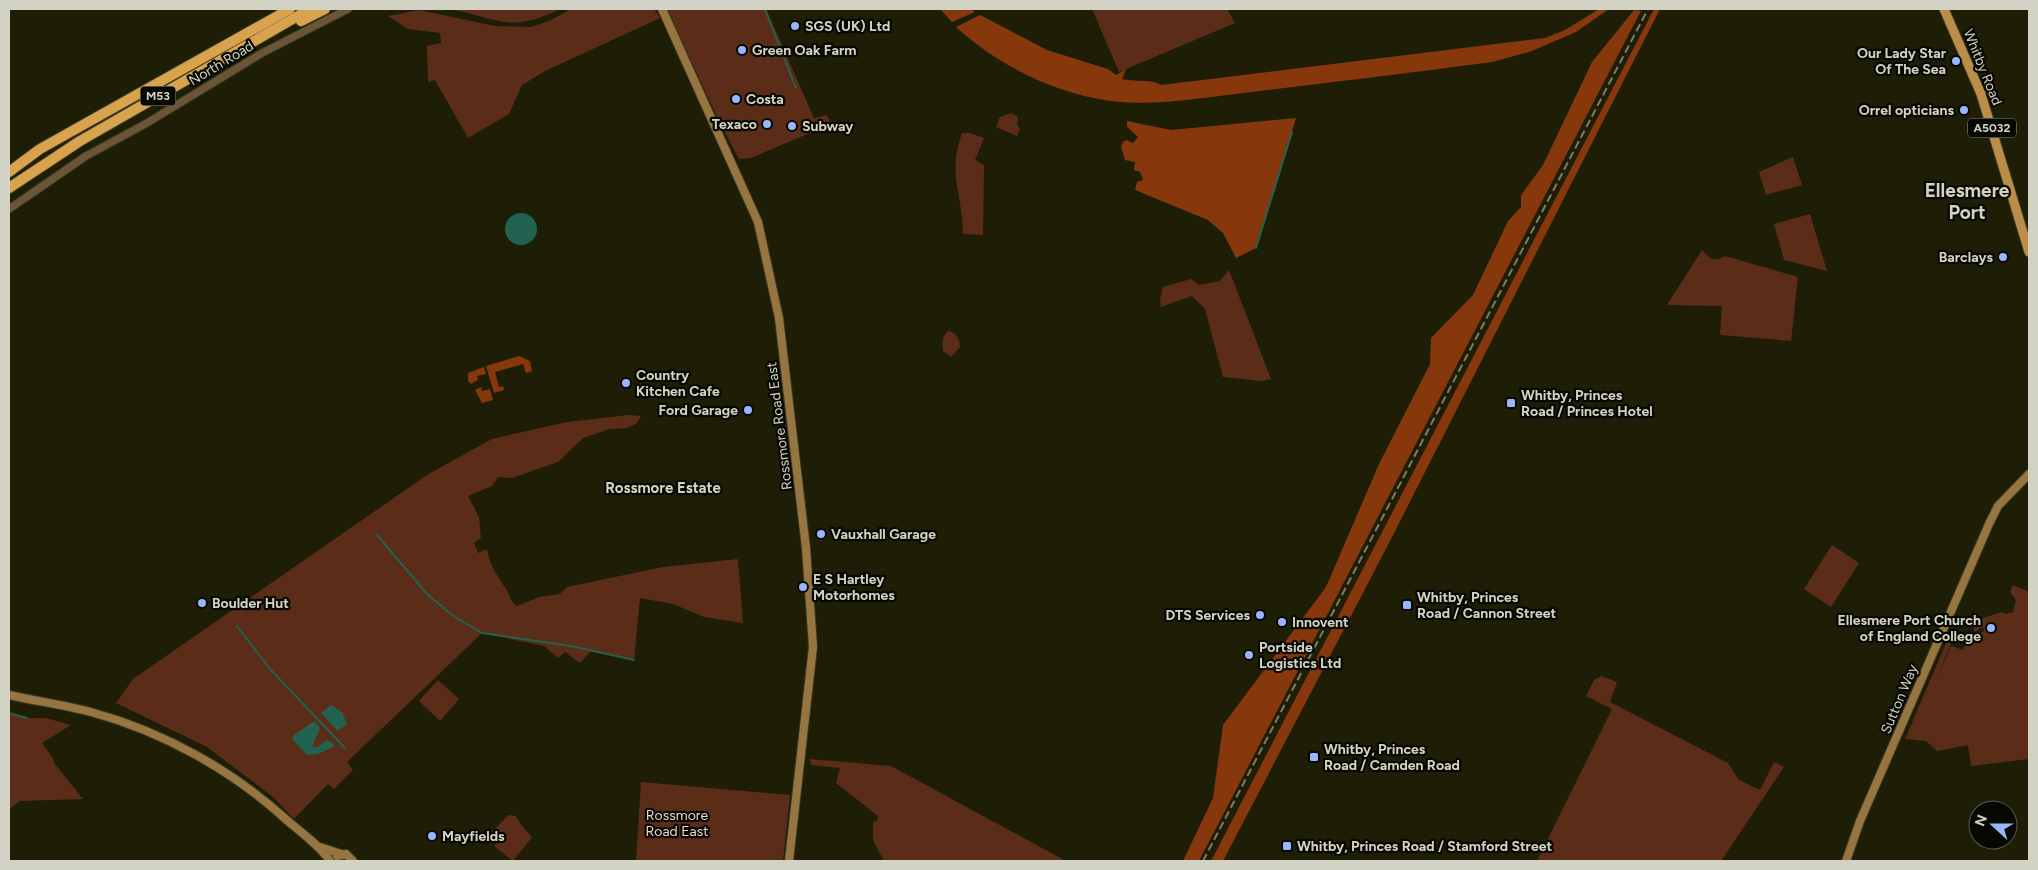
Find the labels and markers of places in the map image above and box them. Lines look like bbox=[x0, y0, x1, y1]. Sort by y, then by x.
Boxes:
place label: SGS (UK) Ltd bbox=[805, 18, 890, 35]
marker: SGS (UK) Ltd bbox=[789, 20, 801, 32]
place label: Green Oak Farm bbox=[752, 42, 856, 59]
marker: Green Oak Farm bbox=[736, 44, 748, 56]
place label: Our Lady Star Of The Sea bbox=[1857, 45, 1947, 78]
marker: Our Lady Star Of The Sea bbox=[1950, 55, 1962, 67]
place label: Costa bbox=[746, 91, 784, 108]
marker: Costa bbox=[730, 93, 742, 105]
place label: Orrel opticians bbox=[1859, 102, 1954, 119]
marker: Orrel opticians bbox=[1958, 104, 1970, 116]
place label: Texaco bbox=[712, 116, 757, 133]
marker: Texaco bbox=[761, 118, 773, 130]
place label: Subway bbox=[802, 118, 854, 135]
marker: Subway bbox=[786, 120, 798, 132]
place label: Barclays bbox=[1939, 249, 1993, 266]
marker: Barclays bbox=[1997, 251, 2009, 263]
place label: Country Kitchen Cafe bbox=[636, 367, 720, 400]
marker: Country Kitchen Cafe bbox=[620, 377, 632, 389]
place label: Whitby, Princes Road / Princes Hotel bbox=[1521, 387, 1653, 420]
marker: Whitby, Princes Road / Princes Hotel bbox=[1505, 397, 1517, 409]
place label: Ford Garage bbox=[658, 402, 738, 419]
marker: Ford Garage bbox=[742, 404, 754, 416]
place label: Vauxhall Garage bbox=[831, 526, 936, 543]
marker: Vauxhall Garage bbox=[815, 528, 827, 540]
place label: E S Hartley Motorhomes bbox=[813, 571, 895, 604]
marker: E S Hartley Motorhomes bbox=[797, 581, 809, 593]
place label: Whitby, Princes Road / Cannon Street bbox=[1417, 589, 1557, 622]
place label: Boulder Hut bbox=[212, 595, 289, 612]
marker: Boulder Hut bbox=[196, 597, 208, 609]
marker: Whitby, Princes Road / Cannon Street bbox=[1401, 599, 1413, 611]
place label: DTS Services bbox=[1166, 607, 1250, 624]
marker: DTS Services bbox=[1254, 609, 1266, 621]
place label: Ellesmere Port Church of England College bbox=[1838, 612, 1981, 645]
place label: Innovent bbox=[1292, 614, 1349, 631]
marker: Innovent bbox=[1276, 616, 1288, 628]
marker: Ellesmere Port Church of England College bbox=[1985, 622, 1997, 634]
place label: Portside Logistics Ltd bbox=[1259, 639, 1341, 672]
marker: Portside Logistics Ltd bbox=[1243, 649, 1255, 661]
place label: Whitby, Princes Road / Camden Road bbox=[1324, 741, 1460, 774]
marker: Whitby, Princes Road / Camden Road bbox=[1308, 751, 1320, 763]
place label: Mayfields bbox=[442, 828, 505, 845]
marker: Mayfields bbox=[426, 830, 438, 842]
place label: Whitby, Princes Road / Stamford Street bbox=[1297, 838, 1552, 855]
marker: Whitby, Princes Road / Stamford Street bbox=[1281, 840, 1293, 852]

